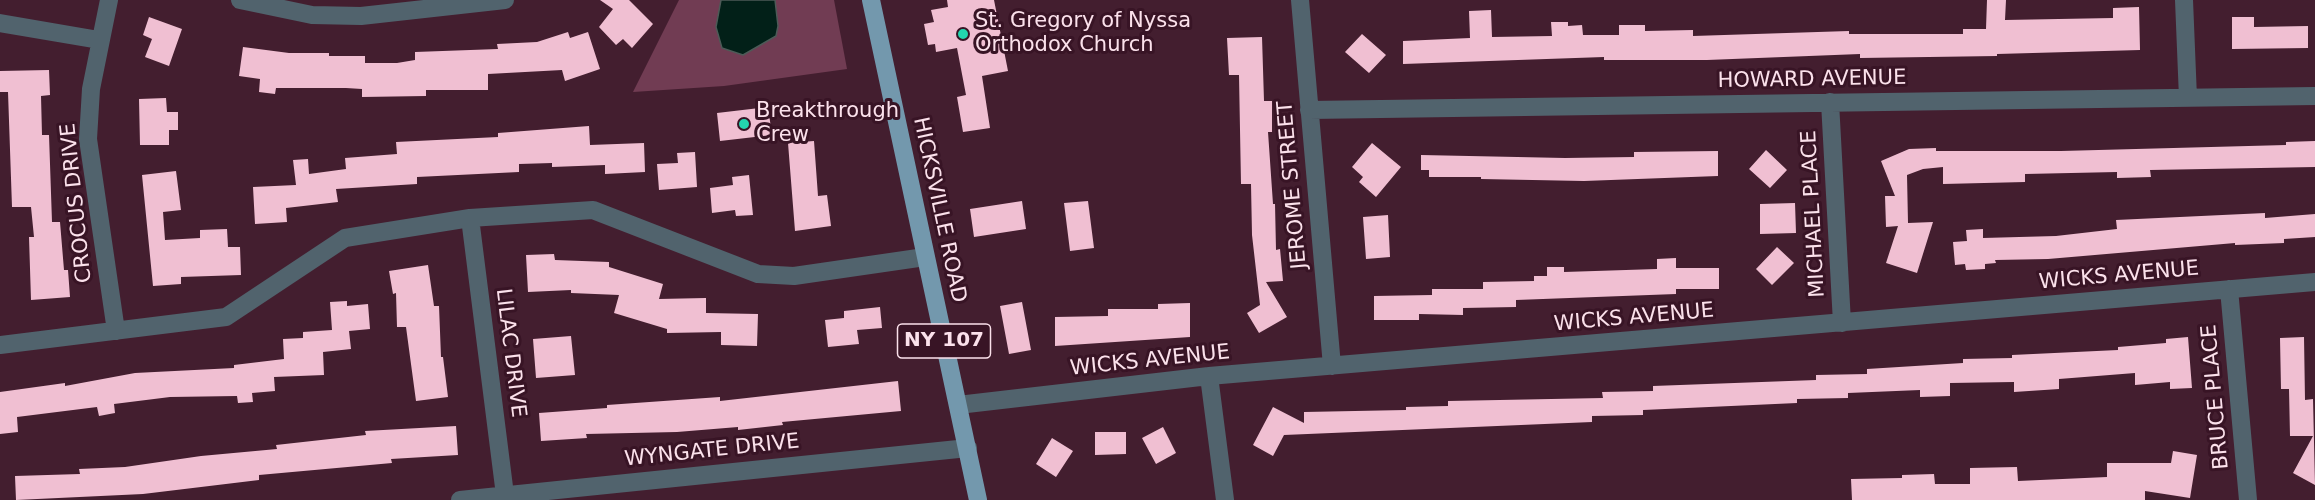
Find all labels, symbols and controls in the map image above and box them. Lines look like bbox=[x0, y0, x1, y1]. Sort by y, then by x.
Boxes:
place label: St. Gregory of Nyssa Orthodox Church bbox=[975, 9, 1191, 59]
marker: St. Gregory of Nyssa Orthodox Church bbox=[956, 27, 970, 41]
street label: HOWARD AVENUE bbox=[1717, 66, 1907, 94]
place label: Breakthrough Crew bbox=[756, 99, 899, 149]
street label: JEROME STREET bbox=[1273, 100, 1313, 270]
street label: HICKSVILLE ROAD bbox=[907, 115, 971, 305]
marker: Breakthrough Crew bbox=[737, 117, 751, 131]
street label: CROCUS DRIVE bbox=[56, 122, 98, 284]
street label: MICHAEL PLACE bbox=[1797, 130, 1831, 298]
street label: WICKS AVENUE bbox=[2038, 256, 2200, 296]
street label: LILAC DRIVE bbox=[490, 287, 530, 419]
street label: WICKS AVENUE bbox=[1553, 298, 1715, 338]
street label: BRUCE PLACE bbox=[2197, 323, 2235, 471]
road number: NY 107 bbox=[898, 324, 990, 358]
street label: WICKS AVENUE bbox=[1069, 340, 1231, 382]
street label: WYNGATE DRIVE bbox=[623, 429, 801, 473]

